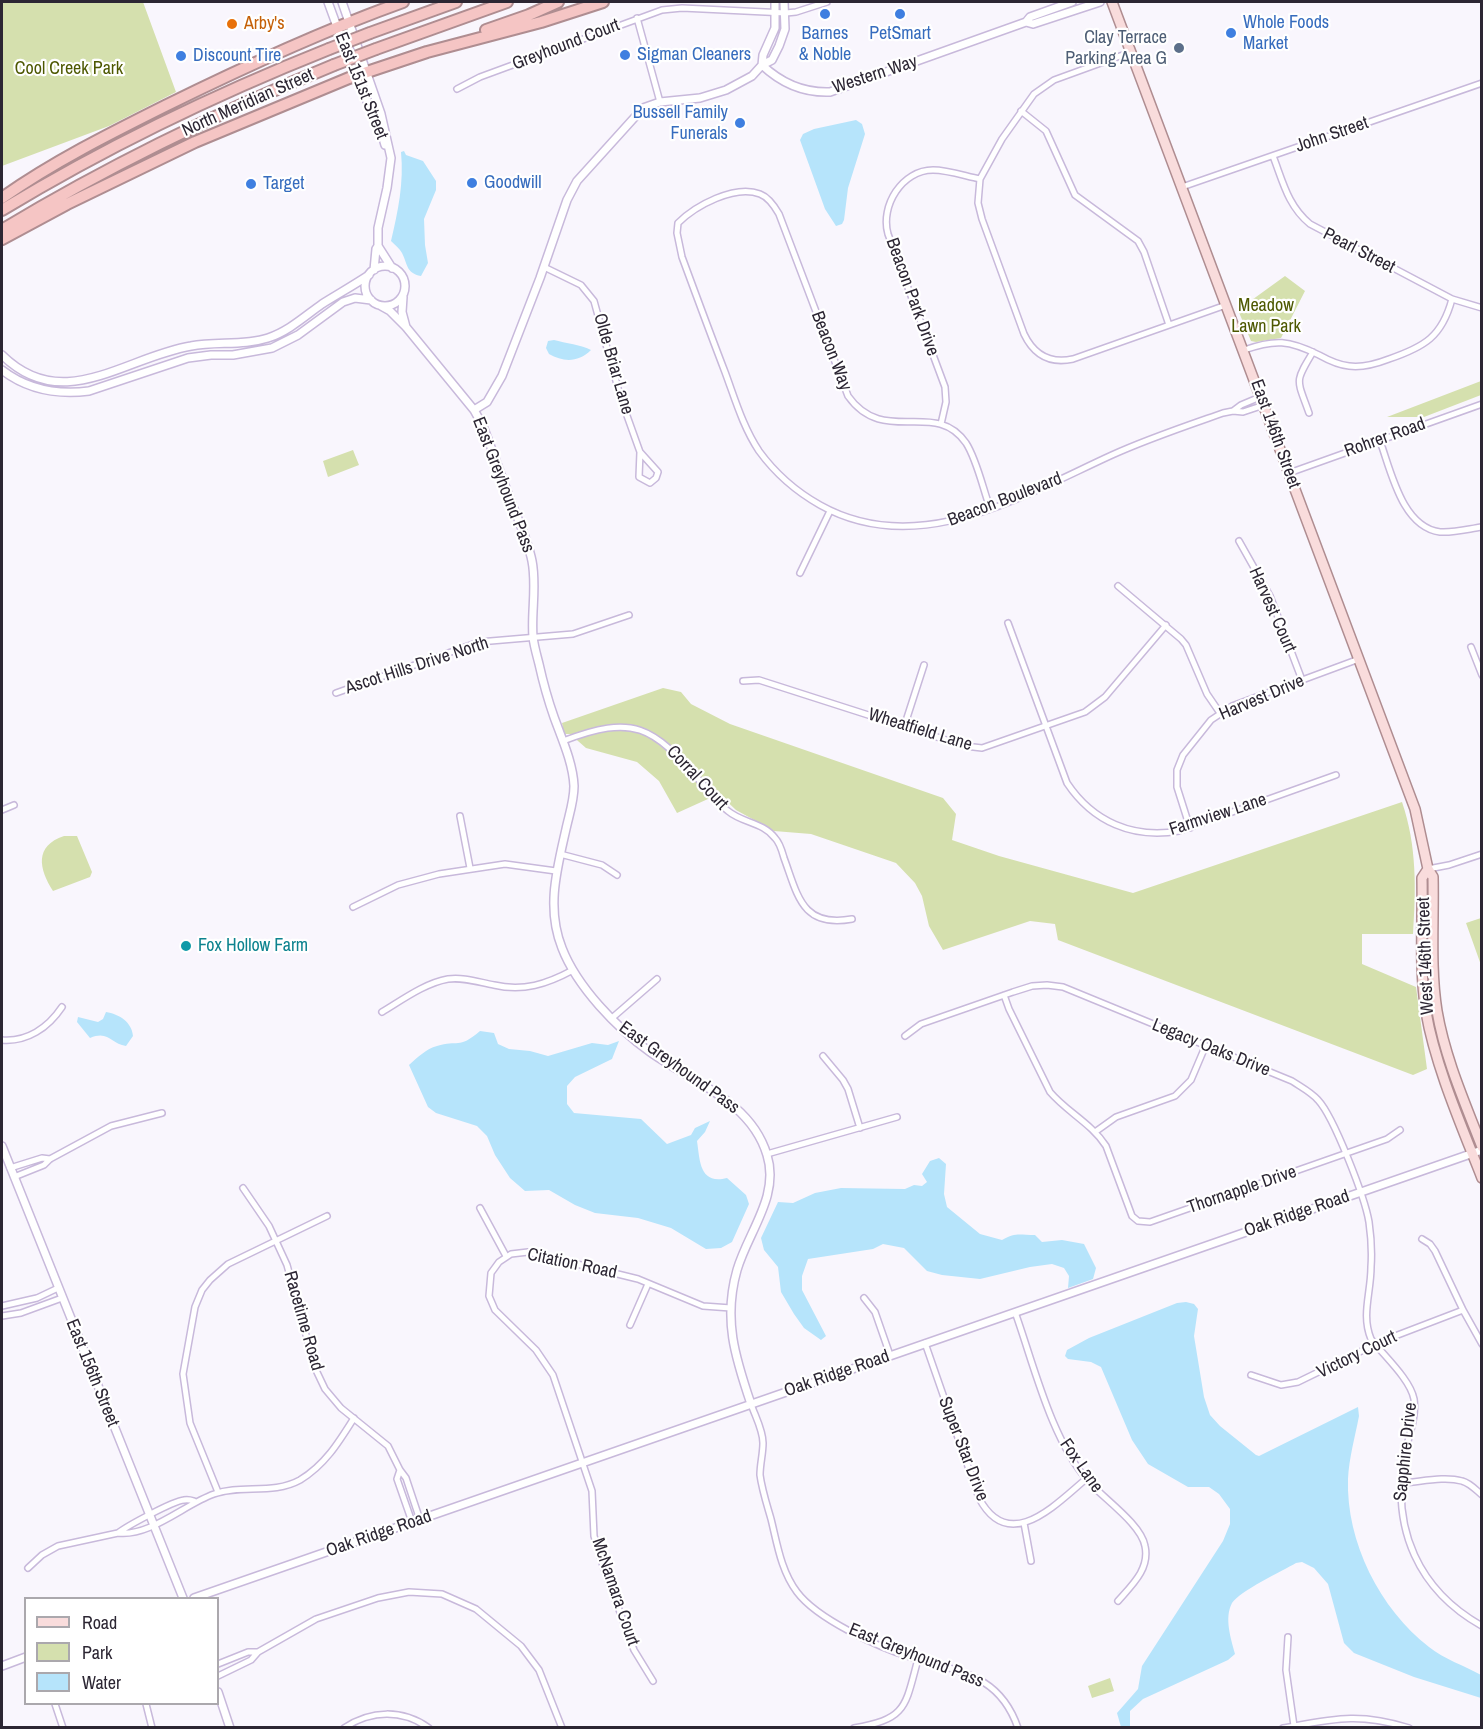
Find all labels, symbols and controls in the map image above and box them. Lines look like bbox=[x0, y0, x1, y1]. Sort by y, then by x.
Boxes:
marker: Barnes & Noble bbox=[818, 7, 832, 21]
marker: PetSmart bbox=[893, 7, 907, 21]
place label: Whole Foods Market bbox=[1243, 12, 1329, 54]
place label: Arby's bbox=[244, 13, 285, 35]
street label: Greyhound Court bbox=[509, 15, 623, 75]
marker: Arby's bbox=[225, 17, 239, 31]
place label: Barnes & Noble bbox=[799, 23, 851, 66]
place label: PetSmart bbox=[869, 23, 931, 45]
marker: Whole Foods Market bbox=[1224, 26, 1238, 40]
place label: Clay Terrace Parking Area G bbox=[1065, 27, 1167, 70]
street label: East 151st Street bbox=[330, 29, 392, 143]
marker: Clay Terrace Parking Area G bbox=[1172, 41, 1186, 55]
place label: Sigman Cleaners bbox=[637, 44, 751, 66]
place label: Discount Tire bbox=[193, 45, 281, 67]
marker: Sigman Cleaners bbox=[618, 48, 632, 62]
marker: Discount Tire bbox=[174, 49, 188, 63]
street label: Western Way bbox=[830, 51, 920, 99]
park label: Cool Creek Park bbox=[15, 58, 123, 80]
street label: North Meridian Street bbox=[179, 64, 317, 142]
place label: Bussell Family Funerals bbox=[633, 102, 728, 144]
street label: John Street bbox=[1293, 112, 1371, 158]
marker: Bussell Family Funerals bbox=[733, 116, 747, 130]
place label: Goodwill bbox=[484, 172, 541, 194]
place label: Target bbox=[263, 173, 304, 195]
marker: Goodwill bbox=[465, 176, 479, 190]
marker: Target bbox=[244, 177, 258, 191]
street label: Pearl Street bbox=[1319, 224, 1399, 278]
street label: Beacon Park Drive bbox=[881, 235, 943, 359]
park label: Meadow Lawn Park bbox=[1231, 295, 1301, 338]
street label: Beacon Way bbox=[806, 308, 856, 394]
street label: Olde Briar Lane bbox=[588, 311, 638, 417]
street label: East 146th Street bbox=[1245, 377, 1305, 491]
street label: Rohrer Road bbox=[1342, 413, 1428, 463]
street label: East Greyhound Pass bbox=[467, 414, 539, 556]
street label: Beacon Boulevard bbox=[945, 468, 1065, 532]
street label: Harvest Court bbox=[1244, 564, 1300, 656]
street label: Ascot Hills Drive North bbox=[343, 633, 491, 699]
street label: Harvest Drive bbox=[1216, 670, 1308, 726]
street label: Wheatfield Lane bbox=[865, 704, 975, 756]
street label: Corral Court bbox=[662, 741, 732, 815]
street label: Farmview Lane bbox=[1167, 789, 1269, 841]
street label: West 146th Street bbox=[1413, 897, 1439, 1015]
place label: Fox Hollow Farm bbox=[198, 935, 308, 957]
marker: Fox Hollow Farm bbox=[179, 939, 193, 953]
street label: Legacy Oaks Drive bbox=[1149, 1014, 1273, 1082]
street label: East Greyhound Pass bbox=[615, 1017, 743, 1119]
street label: Thornapple Drive bbox=[1185, 1161, 1299, 1219]
street label: Oak Ridge Road bbox=[1242, 1186, 1352, 1242]
street label: Citation Road bbox=[525, 1244, 619, 1284]
street label: Racetime Road bbox=[278, 1269, 328, 1373]
street label: East 156th Street bbox=[61, 1316, 123, 1430]
street label: Victory Court bbox=[1314, 1326, 1400, 1384]
street label: Oak Ridge Road bbox=[782, 1346, 892, 1402]
street label: Super Star Drive bbox=[933, 1394, 993, 1504]
street label: Sapphire Drive bbox=[1390, 1402, 1422, 1502]
street label: Fox Lane bbox=[1055, 1435, 1107, 1497]
street label: Oak Ridge Road bbox=[324, 1506, 434, 1562]
street label: McNamara Court bbox=[586, 1535, 644, 1649]
legend bbox=[24, 1597, 219, 1705]
text: Road bbox=[82, 1610, 117, 1635]
street label: East Greyhound Pass bbox=[845, 1619, 987, 1693]
text: Park bbox=[82, 1640, 112, 1665]
text: Water bbox=[82, 1670, 121, 1695]

